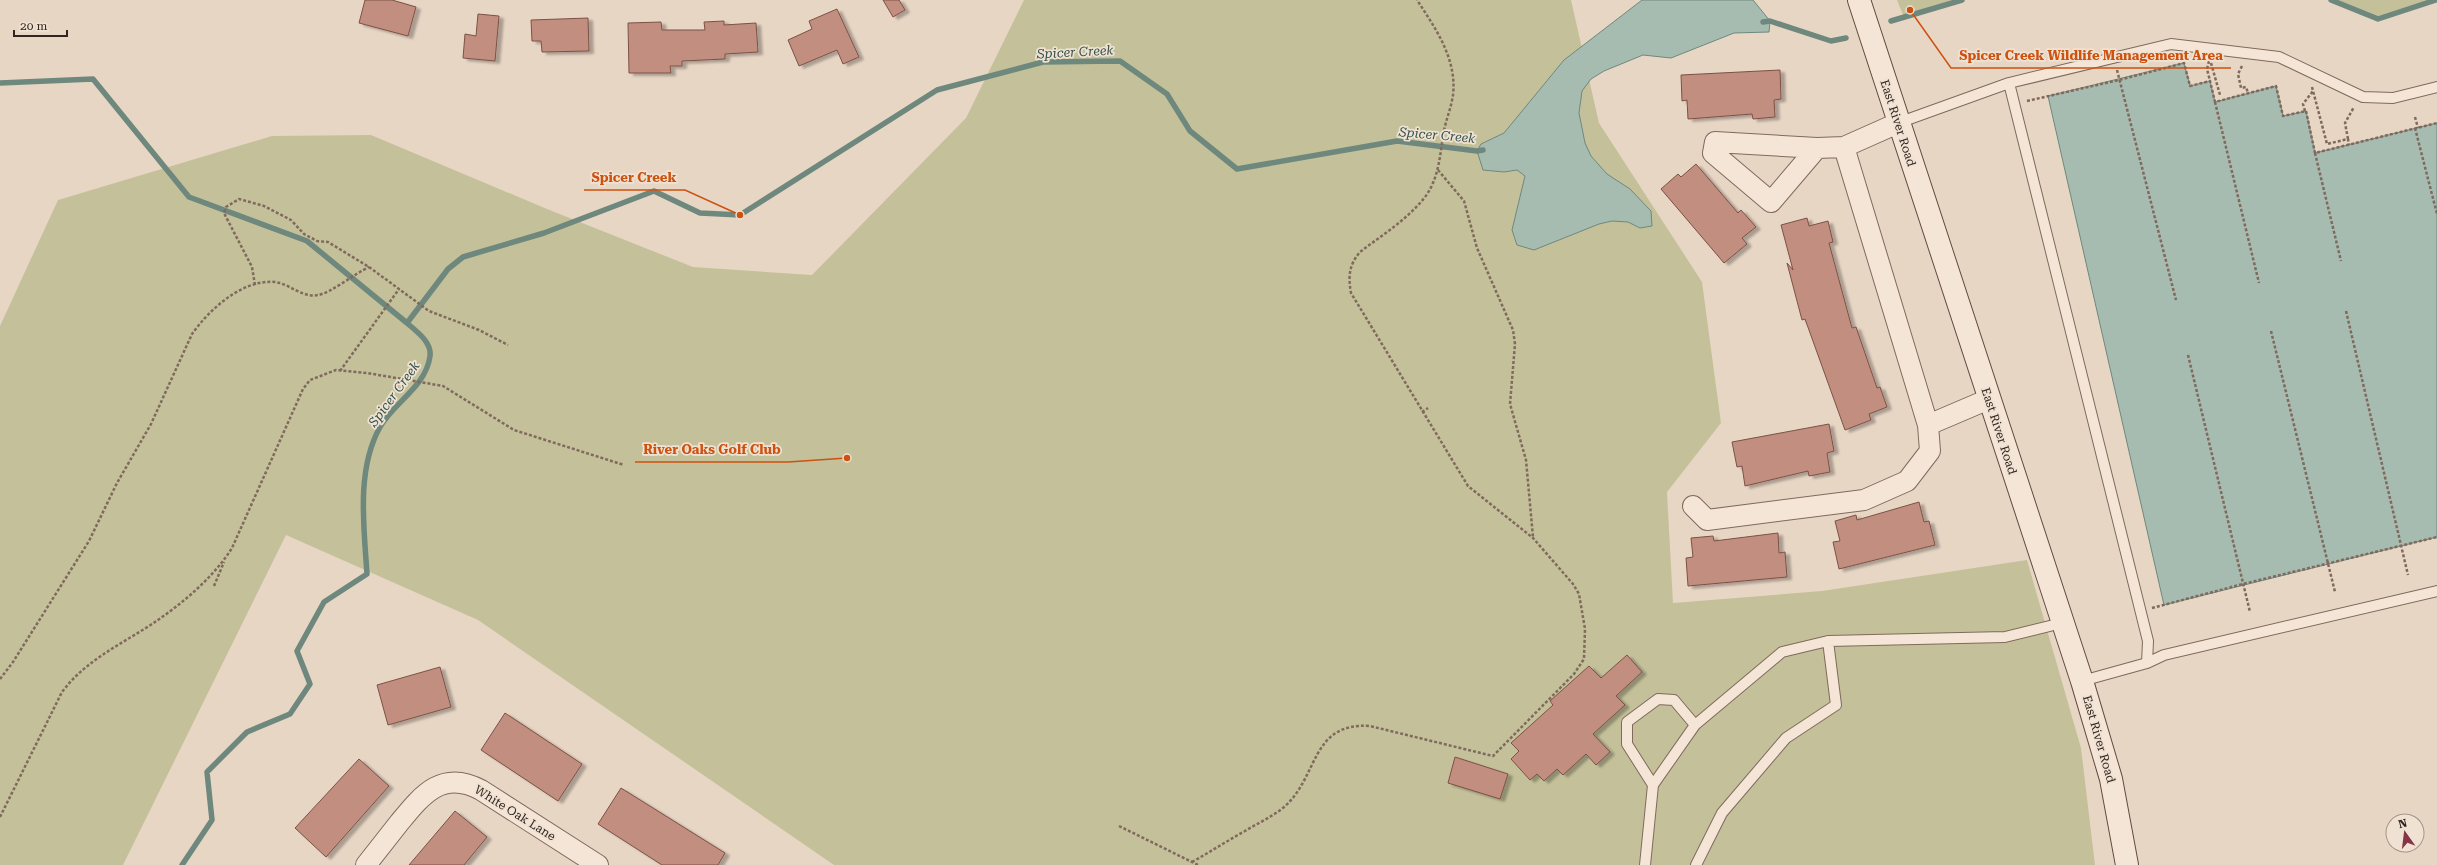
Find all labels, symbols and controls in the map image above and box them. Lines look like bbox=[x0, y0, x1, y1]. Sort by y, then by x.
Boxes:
scale bar bbox=[14, 12, 67, 38]
text: 20 m bbox=[20, 19, 47, 33]
water label: Spicer Creek bbox=[1035, 42, 1115, 62]
callout: Spicer Creek Wildlife Management Area bbox=[1951, 43, 2231, 68]
text: Spicer Creek Wildlife Management Area bbox=[1959, 48, 2223, 63]
street label: East River Road bbox=[1877, 78, 1919, 168]
water label: Spicer Creek bbox=[1397, 124, 1477, 146]
callout: Spicer Creek bbox=[584, 165, 685, 190]
text: Spicer Creek bbox=[592, 170, 676, 185]
water label: Spicer Creek bbox=[365, 358, 423, 430]
street label: East River Road bbox=[1978, 386, 2020, 476]
callout: River Oaks Golf Club bbox=[635, 437, 788, 462]
text: River Oaks Golf Club bbox=[643, 442, 781, 457]
street label: East River Road bbox=[2080, 694, 2118, 785]
street label: White Oak Lane bbox=[472, 782, 558, 844]
north arrow bbox=[2385, 813, 2425, 853]
text: N bbox=[2397, 816, 2409, 831]

